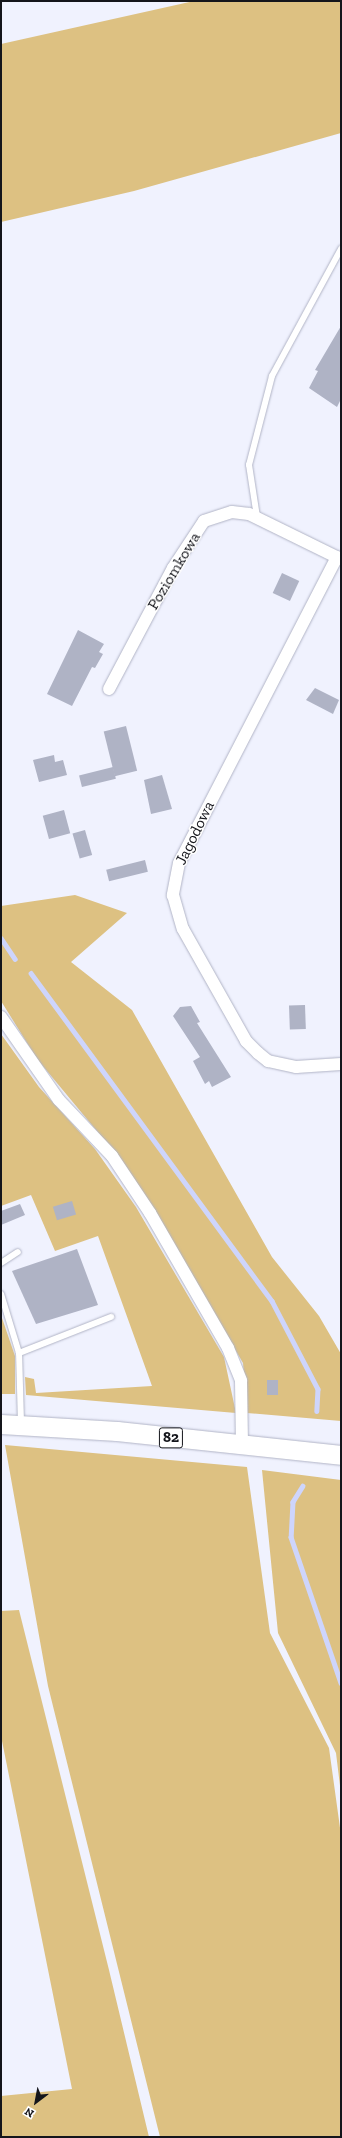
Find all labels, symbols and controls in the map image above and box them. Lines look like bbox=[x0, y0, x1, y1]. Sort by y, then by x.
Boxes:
street label: Poziomkowa bbox=[143, 529, 205, 613]
street label: Jagodowa bbox=[171, 798, 219, 868]
road number: 82 bbox=[158, 1425, 184, 1451]
north arrow bbox=[16, 2082, 56, 2122]
text: N bbox=[22, 2105, 36, 2120]

